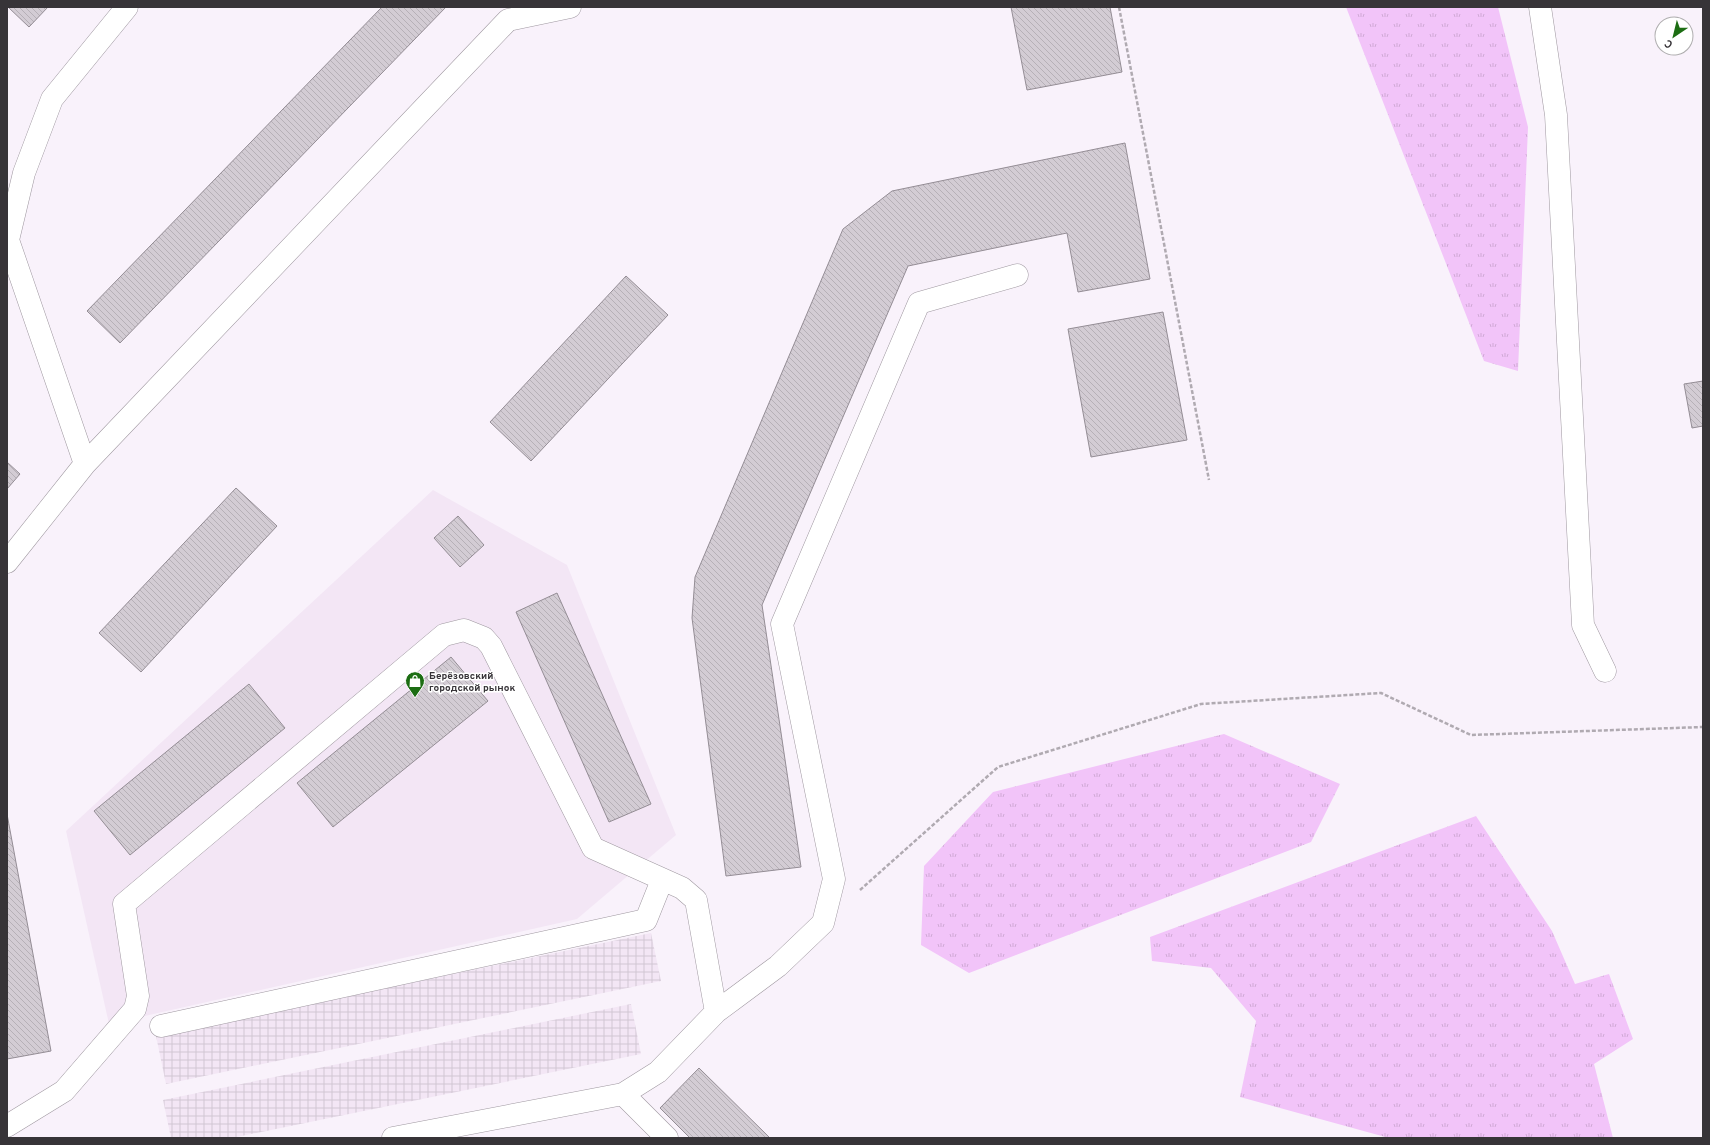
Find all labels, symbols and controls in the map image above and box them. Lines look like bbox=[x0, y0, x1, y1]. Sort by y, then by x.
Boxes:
north arrow bbox=[1654, 16, 1694, 56]
text: С bbox=[1662, 36, 1676, 51]
shop icon: Берёзовский городской рынок bbox=[404, 670, 426, 698]
place label: Берёзовский городской рынок bbox=[429, 670, 515, 695]

